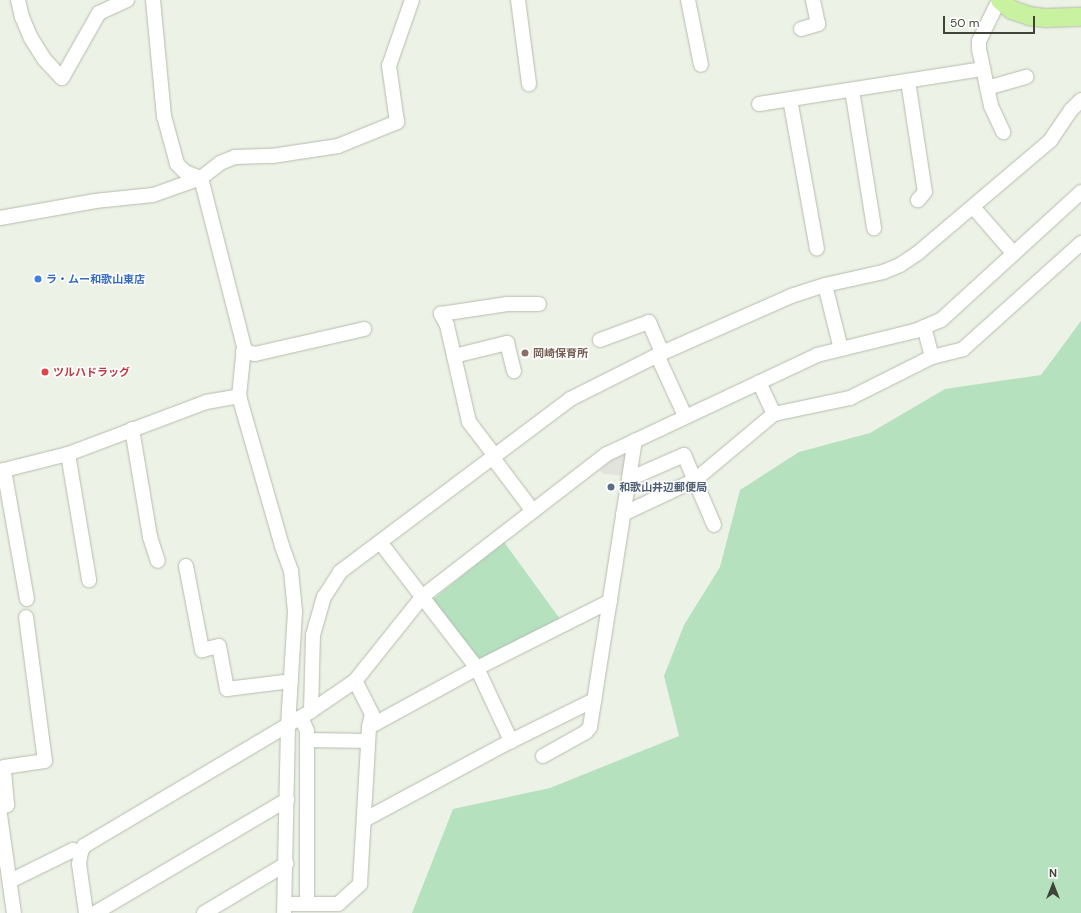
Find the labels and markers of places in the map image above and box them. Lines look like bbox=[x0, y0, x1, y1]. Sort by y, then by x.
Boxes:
place label: ラ・ムー和歌山東店 bbox=[46, 272, 145, 286]
marker: ラ・ムー和歌山東店 bbox=[33, 274, 43, 284]
place label: 岡崎保育所 bbox=[533, 346, 588, 360]
marker: 岡崎保育所 bbox=[520, 348, 530, 358]
place label: ツルハドラッグ bbox=[53, 365, 130, 379]
marker: ツルハドラッグ bbox=[40, 367, 50, 377]
place label: 和歌山井辺郵便局 bbox=[619, 480, 707, 494]
marker: 和歌山井辺郵便局 bbox=[606, 482, 616, 492]

